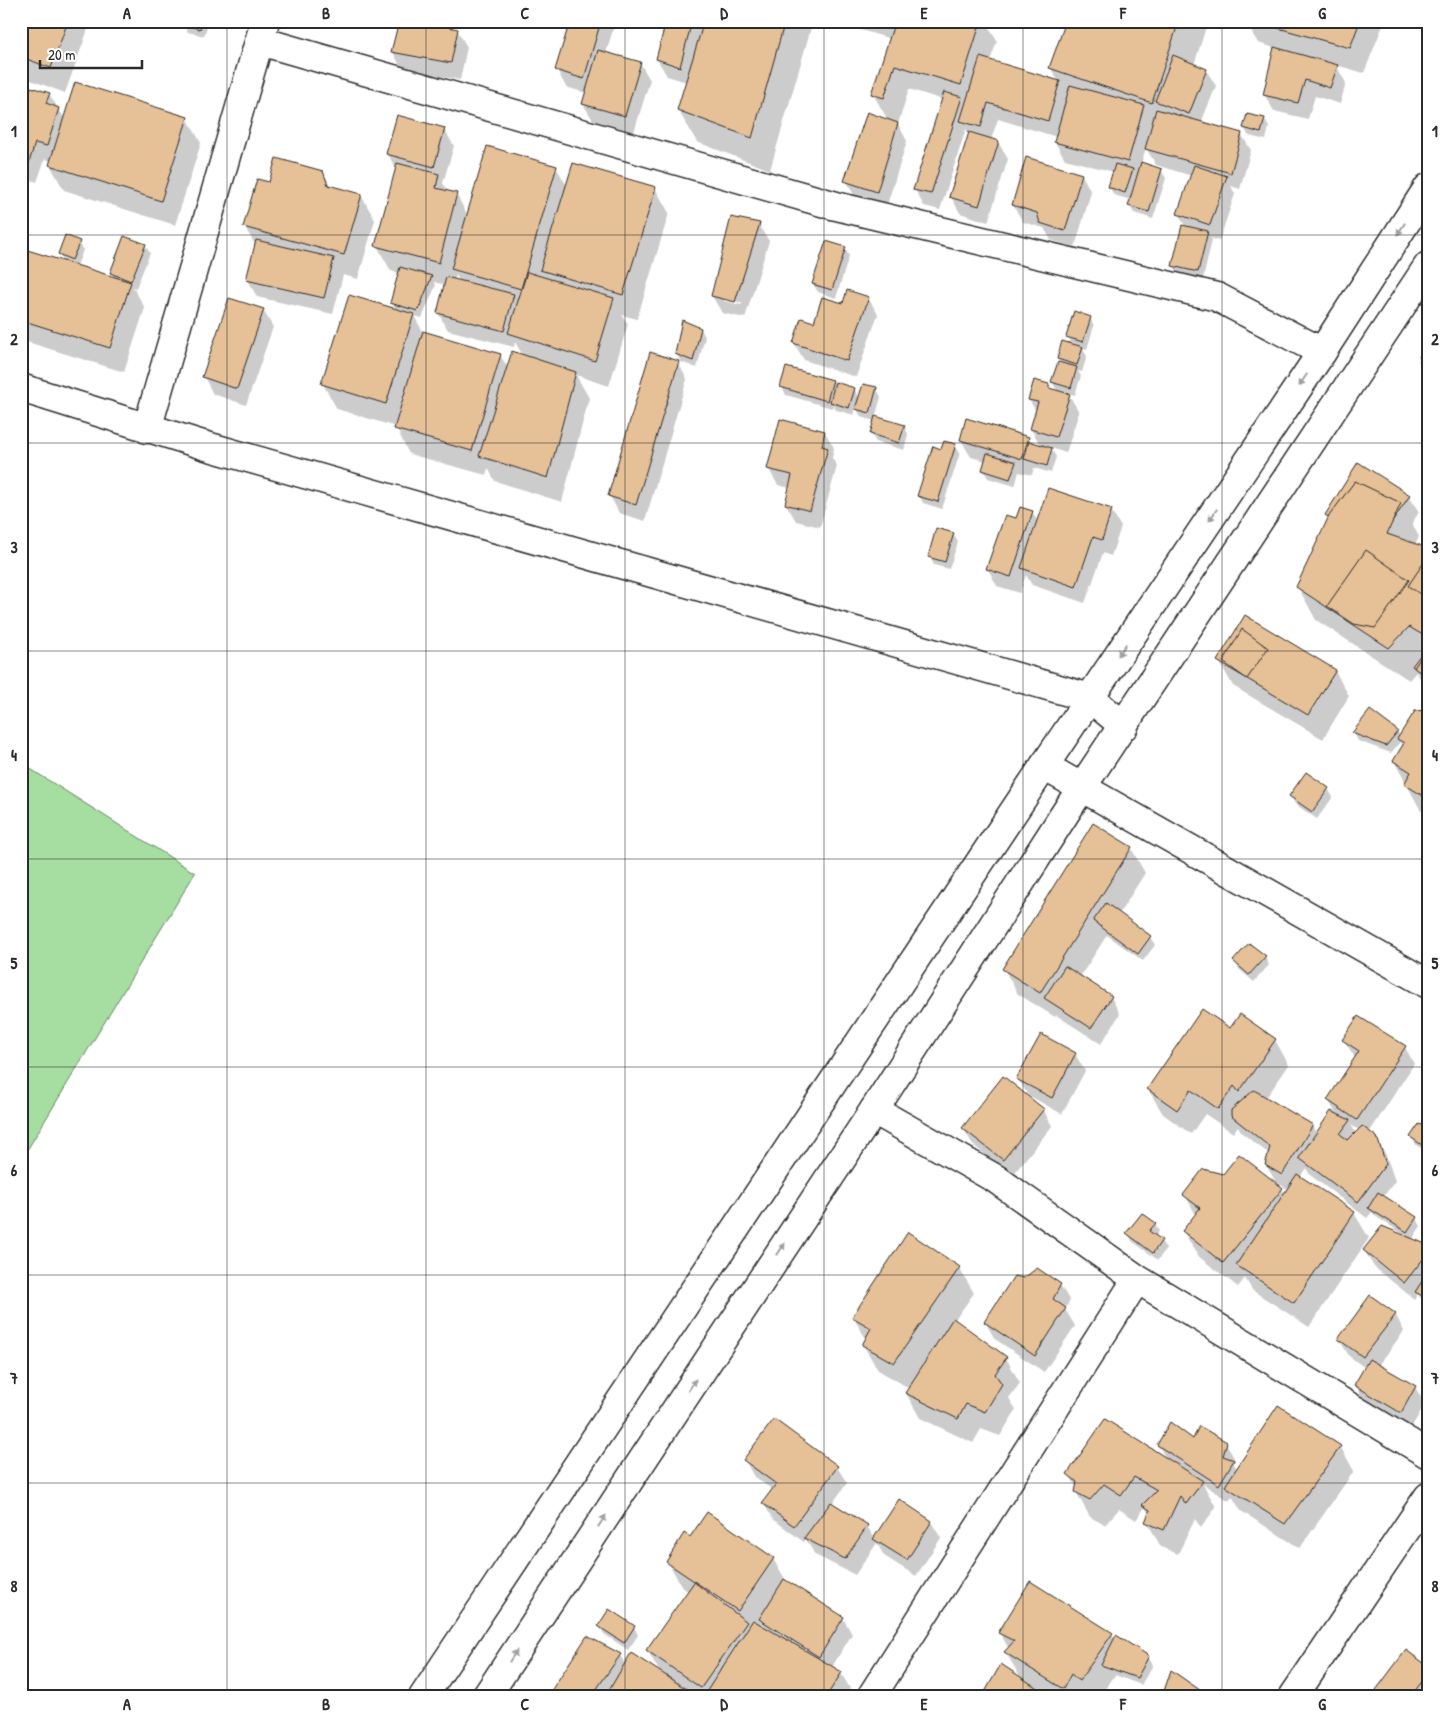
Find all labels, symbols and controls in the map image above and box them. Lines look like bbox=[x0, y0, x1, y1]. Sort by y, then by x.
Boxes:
text: A bbox=[123, 2, 131, 24]
text: B bbox=[322, 2, 330, 24]
text: C bbox=[521, 2, 530, 24]
text: D bbox=[720, 2, 728, 24]
text: E bbox=[920, 2, 928, 24]
text: F bbox=[1119, 2, 1127, 24]
text: G bbox=[1318, 2, 1326, 24]
scale bar bbox=[40, 38, 142, 70]
text: 20 m bbox=[48, 44, 75, 65]
text: 1 bbox=[11, 120, 17, 142]
text: 1 bbox=[1432, 120, 1438, 142]
one-way arrow bbox=[1397, 223, 1406, 236]
text: 2 bbox=[10, 328, 18, 350]
text: 2 bbox=[1431, 328, 1439, 350]
one-way arrow bbox=[1298, 373, 1308, 387]
one-way arrow bbox=[1208, 508, 1218, 522]
text: 3 bbox=[10, 536, 18, 558]
text: 3 bbox=[1431, 536, 1439, 558]
one-way arrow bbox=[1117, 643, 1127, 657]
text: 4 bbox=[11, 744, 17, 766]
text: 4 bbox=[1432, 744, 1438, 766]
text: 5 bbox=[11, 952, 18, 974]
text: 5 bbox=[1432, 952, 1439, 974]
text: 6 bbox=[11, 1159, 18, 1181]
text: 6 bbox=[1432, 1159, 1439, 1181]
one-way arrow bbox=[777, 1243, 786, 1256]
text: 7 bbox=[9, 1367, 18, 1389]
text: 7 bbox=[1430, 1367, 1439, 1389]
one-way arrow bbox=[687, 1378, 697, 1392]
one-way arrow bbox=[597, 1514, 607, 1527]
text: 8 bbox=[11, 1575, 18, 1597]
text: 8 bbox=[1432, 1575, 1439, 1597]
one-way arrow bbox=[508, 1649, 517, 1663]
text: A bbox=[123, 1693, 131, 1715]
text: B bbox=[322, 1693, 330, 1715]
text: C bbox=[521, 1693, 530, 1715]
text: D bbox=[720, 1693, 728, 1715]
text: E bbox=[920, 1693, 928, 1715]
text: F bbox=[1119, 1693, 1127, 1715]
text: G bbox=[1318, 1693, 1326, 1715]

